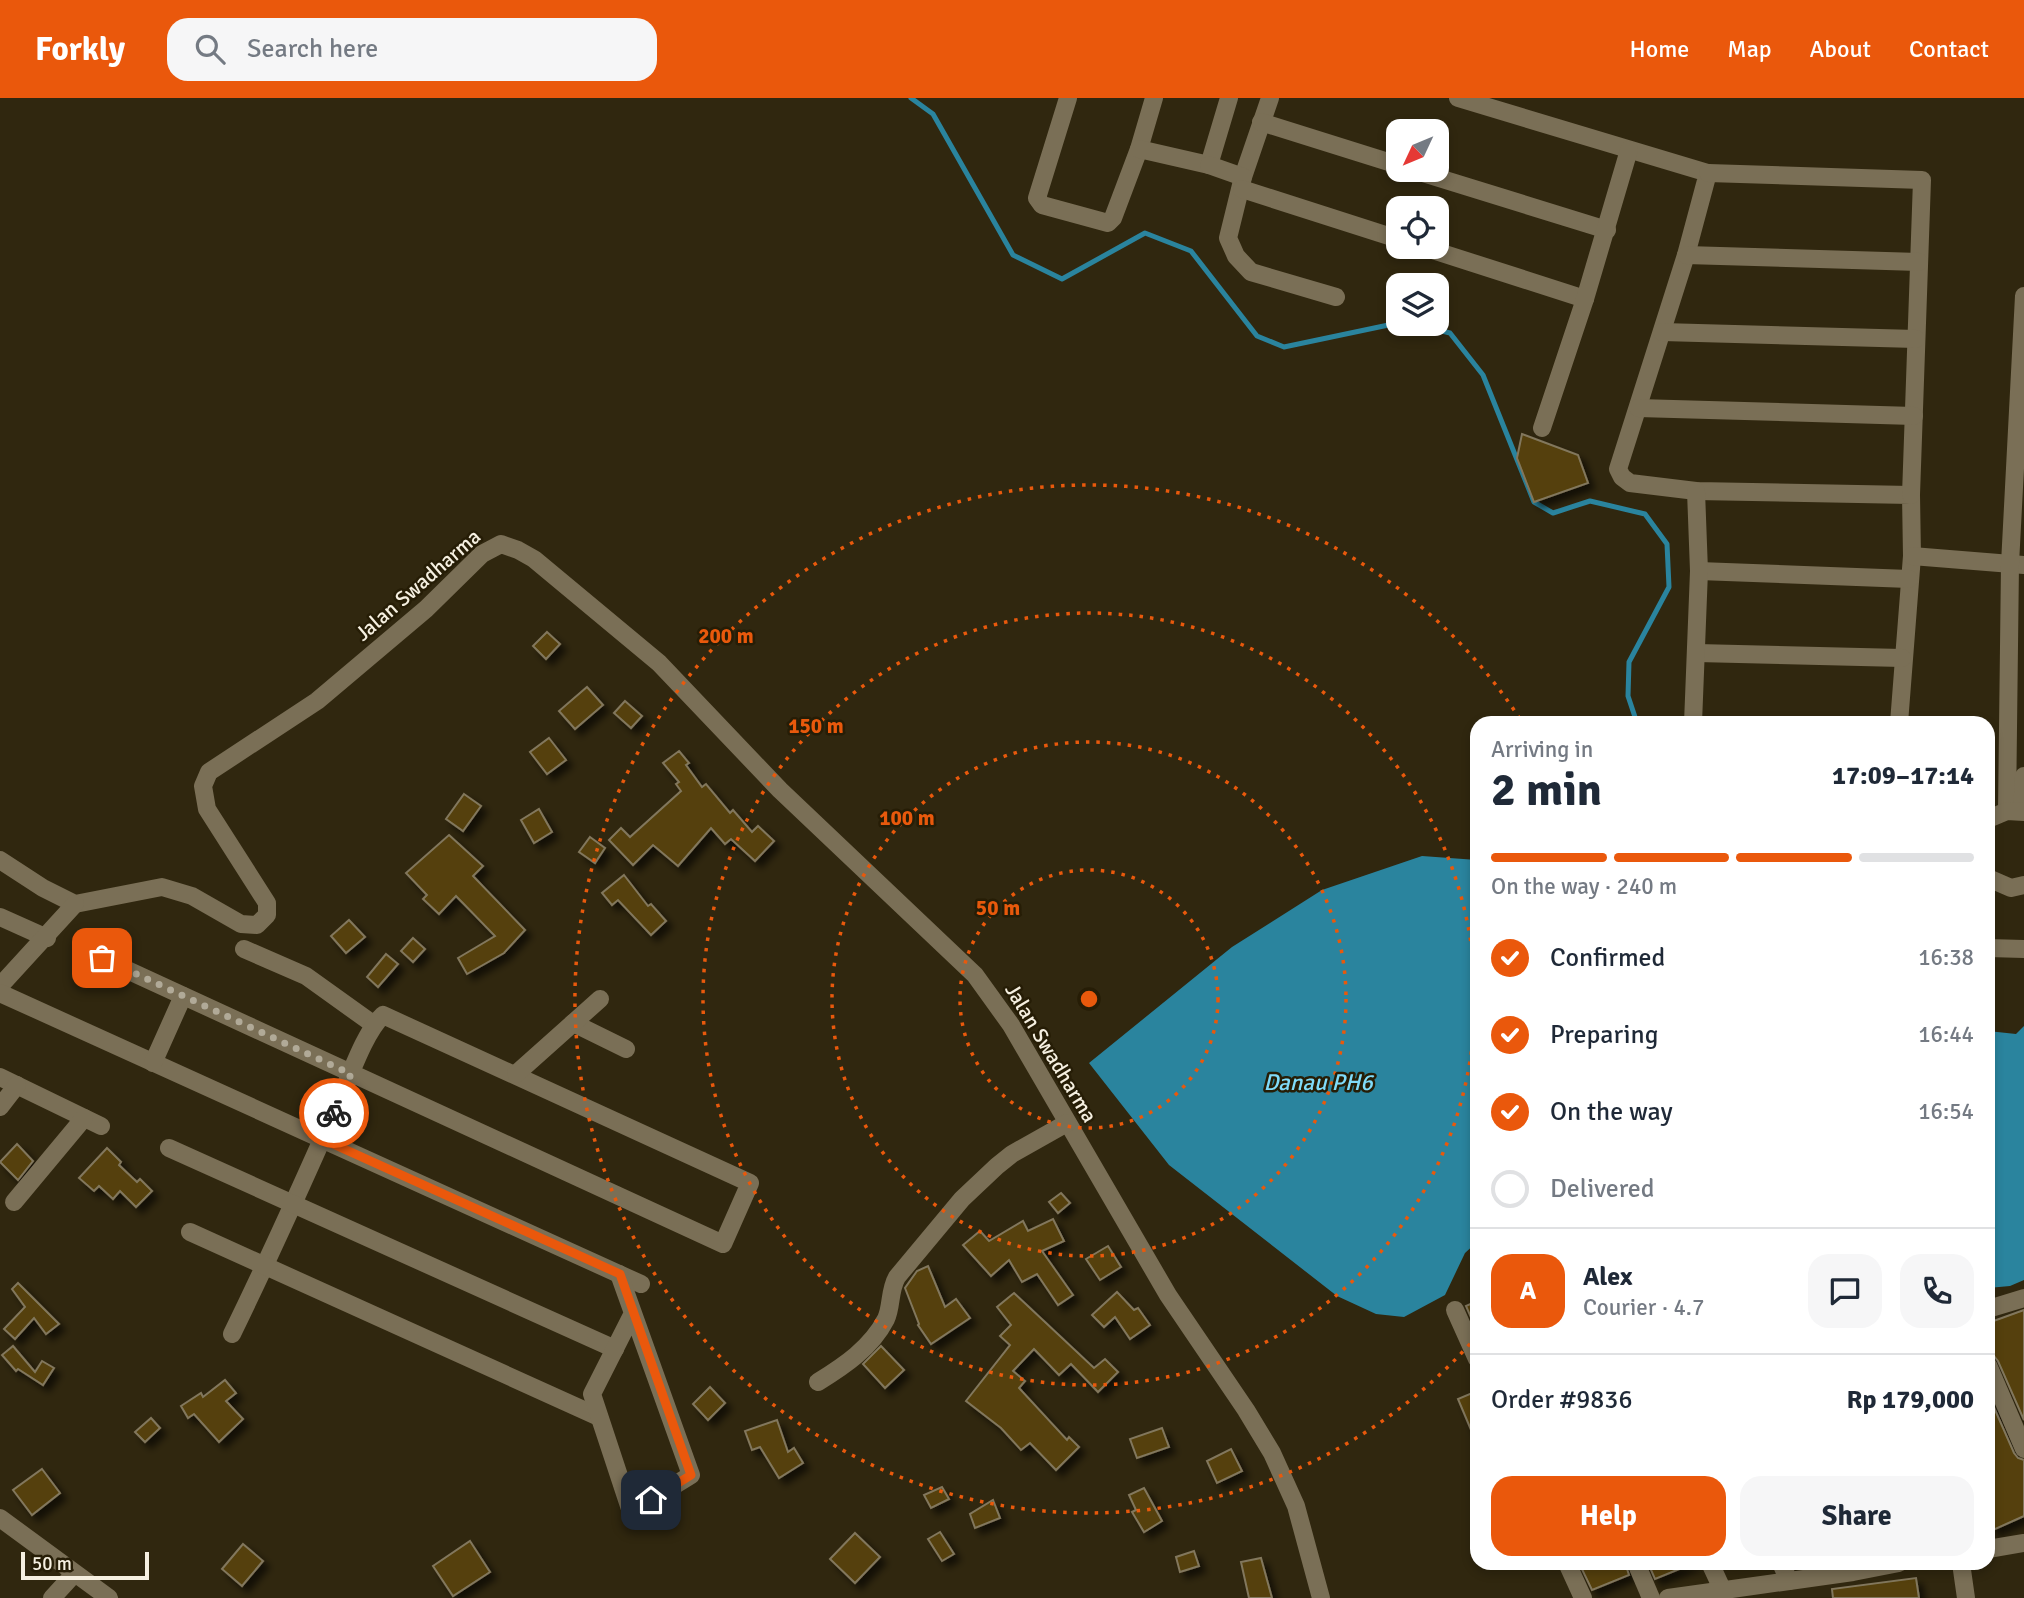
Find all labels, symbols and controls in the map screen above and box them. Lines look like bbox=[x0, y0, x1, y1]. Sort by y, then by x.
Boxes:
search box bbox=[167, 18, 657, 81]
text: Forkly bbox=[35, 29, 125, 70]
icon: search bbox=[191, 30, 229, 68]
text: Search here bbox=[247, 33, 378, 65]
text: Home bbox=[1629, 34, 1689, 64]
text: Map bbox=[1727, 34, 1772, 64]
text: About bbox=[1810, 34, 1871, 64]
text: Contact bbox=[1909, 34, 1989, 64]
north arrow bbox=[1386, 119, 1449, 182]
map controls bbox=[1386, 119, 1449, 336]
button: locate bbox=[1386, 196, 1449, 259]
button: layers bbox=[1386, 273, 1449, 336]
street label: Jalan Swadharma bbox=[350, 523, 486, 647]
text: 200 m bbox=[698, 623, 754, 649]
text: 150 m bbox=[788, 713, 844, 739]
text: Arriving in bbox=[1491, 735, 1593, 764]
text: 17:09–17:14 bbox=[1832, 760, 1974, 792]
text: 2 min bbox=[1491, 762, 1602, 818]
text: 100 m bbox=[879, 805, 935, 831]
text: On the way · 240 m bbox=[1491, 872, 1677, 901]
text: 50 m bbox=[976, 895, 1020, 921]
pin bbox=[72, 928, 132, 988]
icon: bag bbox=[83, 939, 121, 977]
icon: check bbox=[1491, 939, 1529, 977]
text: Confirmed bbox=[1550, 942, 1665, 974]
text: 16:38 bbox=[1918, 943, 1974, 972]
street label: Jalan Swadharma bbox=[999, 979, 1103, 1127]
centre of rings bbox=[1077, 987, 1101, 1011]
icon: check bbox=[1491, 1016, 1529, 1054]
text: Preparing bbox=[1550, 1019, 1658, 1051]
text: 16:44 bbox=[1918, 1020, 1974, 1049]
water label: Danau PH6 bbox=[1263, 1068, 1375, 1097]
courier bbox=[299, 1078, 369, 1148]
icon: check bbox=[1491, 1093, 1529, 1131]
icon: bike bbox=[315, 1094, 353, 1132]
text: On the way bbox=[1550, 1096, 1673, 1128]
text: 16:54 bbox=[1918, 1097, 1974, 1126]
text: Delivered bbox=[1550, 1173, 1655, 1205]
button: chat bbox=[1808, 1254, 1882, 1328]
button: phone bbox=[1900, 1254, 1974, 1328]
text: Alex bbox=[1583, 1261, 1633, 1293]
text: A bbox=[1520, 1275, 1536, 1307]
text: Courier · 4.7 bbox=[1583, 1293, 1704, 1322]
text: Order #9836 bbox=[1491, 1384, 1632, 1416]
text: Rp 179,000 bbox=[1846, 1384, 1974, 1416]
pin bbox=[621, 1470, 681, 1530]
button: Help bbox=[1491, 1476, 1726, 1556]
button: Share bbox=[1740, 1476, 1974, 1556]
icon: home bbox=[632, 1481, 670, 1519]
scale bar bbox=[21, 1549, 149, 1581]
text: 50 m bbox=[32, 1552, 72, 1576]

